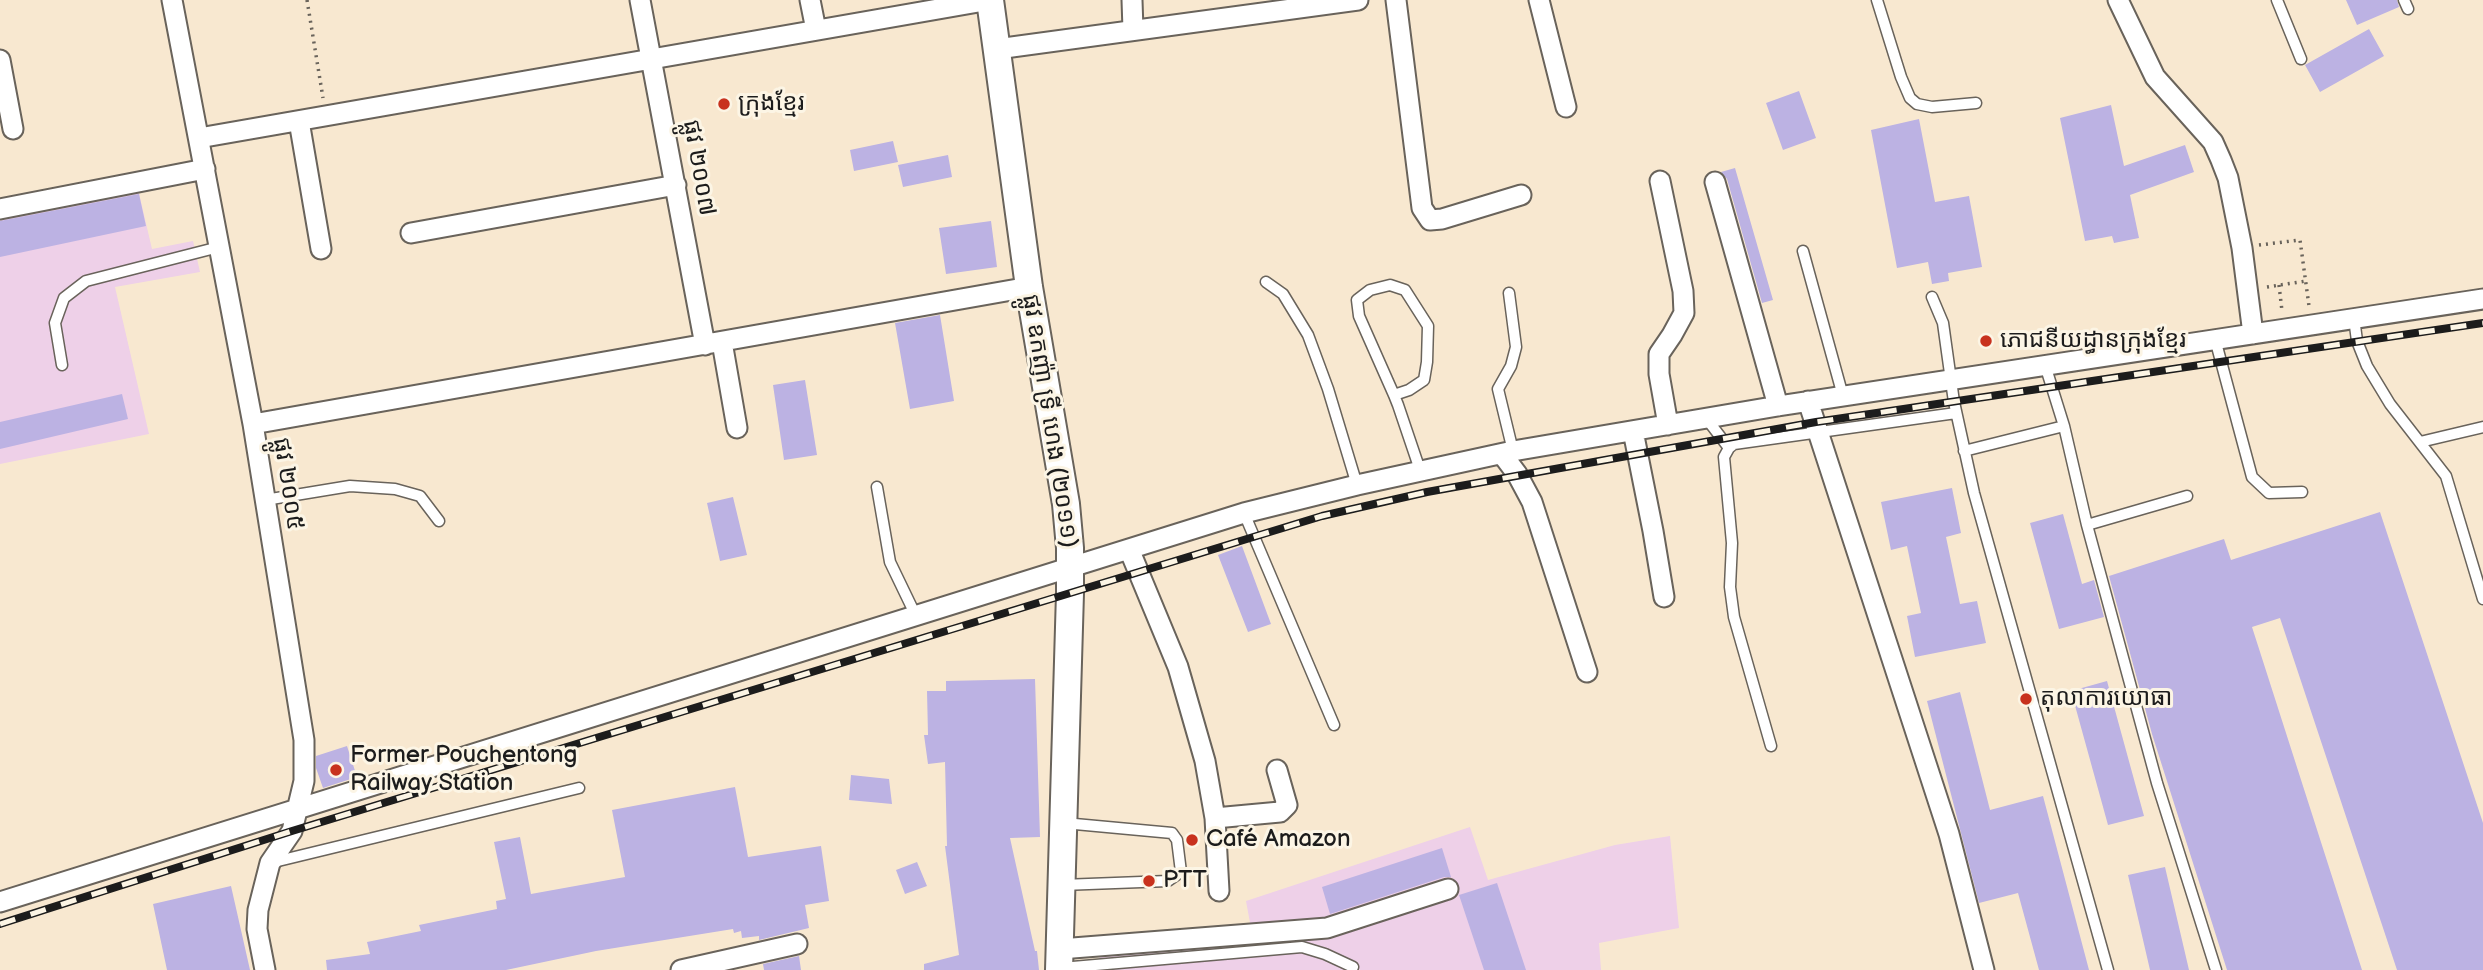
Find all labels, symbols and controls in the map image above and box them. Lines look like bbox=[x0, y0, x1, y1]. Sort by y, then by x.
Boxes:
place label: ក្រុងខ្មែរ bbox=[738, 90, 804, 118]
marker: ក្រុងខ្មែរ bbox=[716, 96, 732, 112]
street label: ផ្លូវ ២០០៧ bbox=[675, 118, 721, 218]
street label: ផ្លូវ ឧកញ៉ា ទ្រី ហេង (២០១១) bbox=[1015, 292, 1083, 550]
place label: ភោជនីយដ្ធានក្រុងខ្មែរ bbox=[2000, 327, 2186, 355]
marker: ភោជនីយដ្ធានក្រុងខ្មែរ bbox=[1978, 333, 1994, 349]
street label: ផ្លូវ ២០០៥ bbox=[265, 436, 309, 532]
place label: តុលាការយោធា bbox=[2040, 685, 2172, 713]
marker: តុលាការយោធា bbox=[2018, 691, 2034, 707]
place label: Former Pouchentong Railway Station bbox=[350, 742, 577, 798]
marker: Former Pouchentong Railway Station bbox=[328, 762, 344, 778]
place label: Café Amazon bbox=[1206, 826, 1351, 854]
marker: Café Amazon bbox=[1184, 832, 1200, 848]
place label: PTT bbox=[1163, 867, 1207, 895]
marker: PTT bbox=[1141, 873, 1157, 889]

